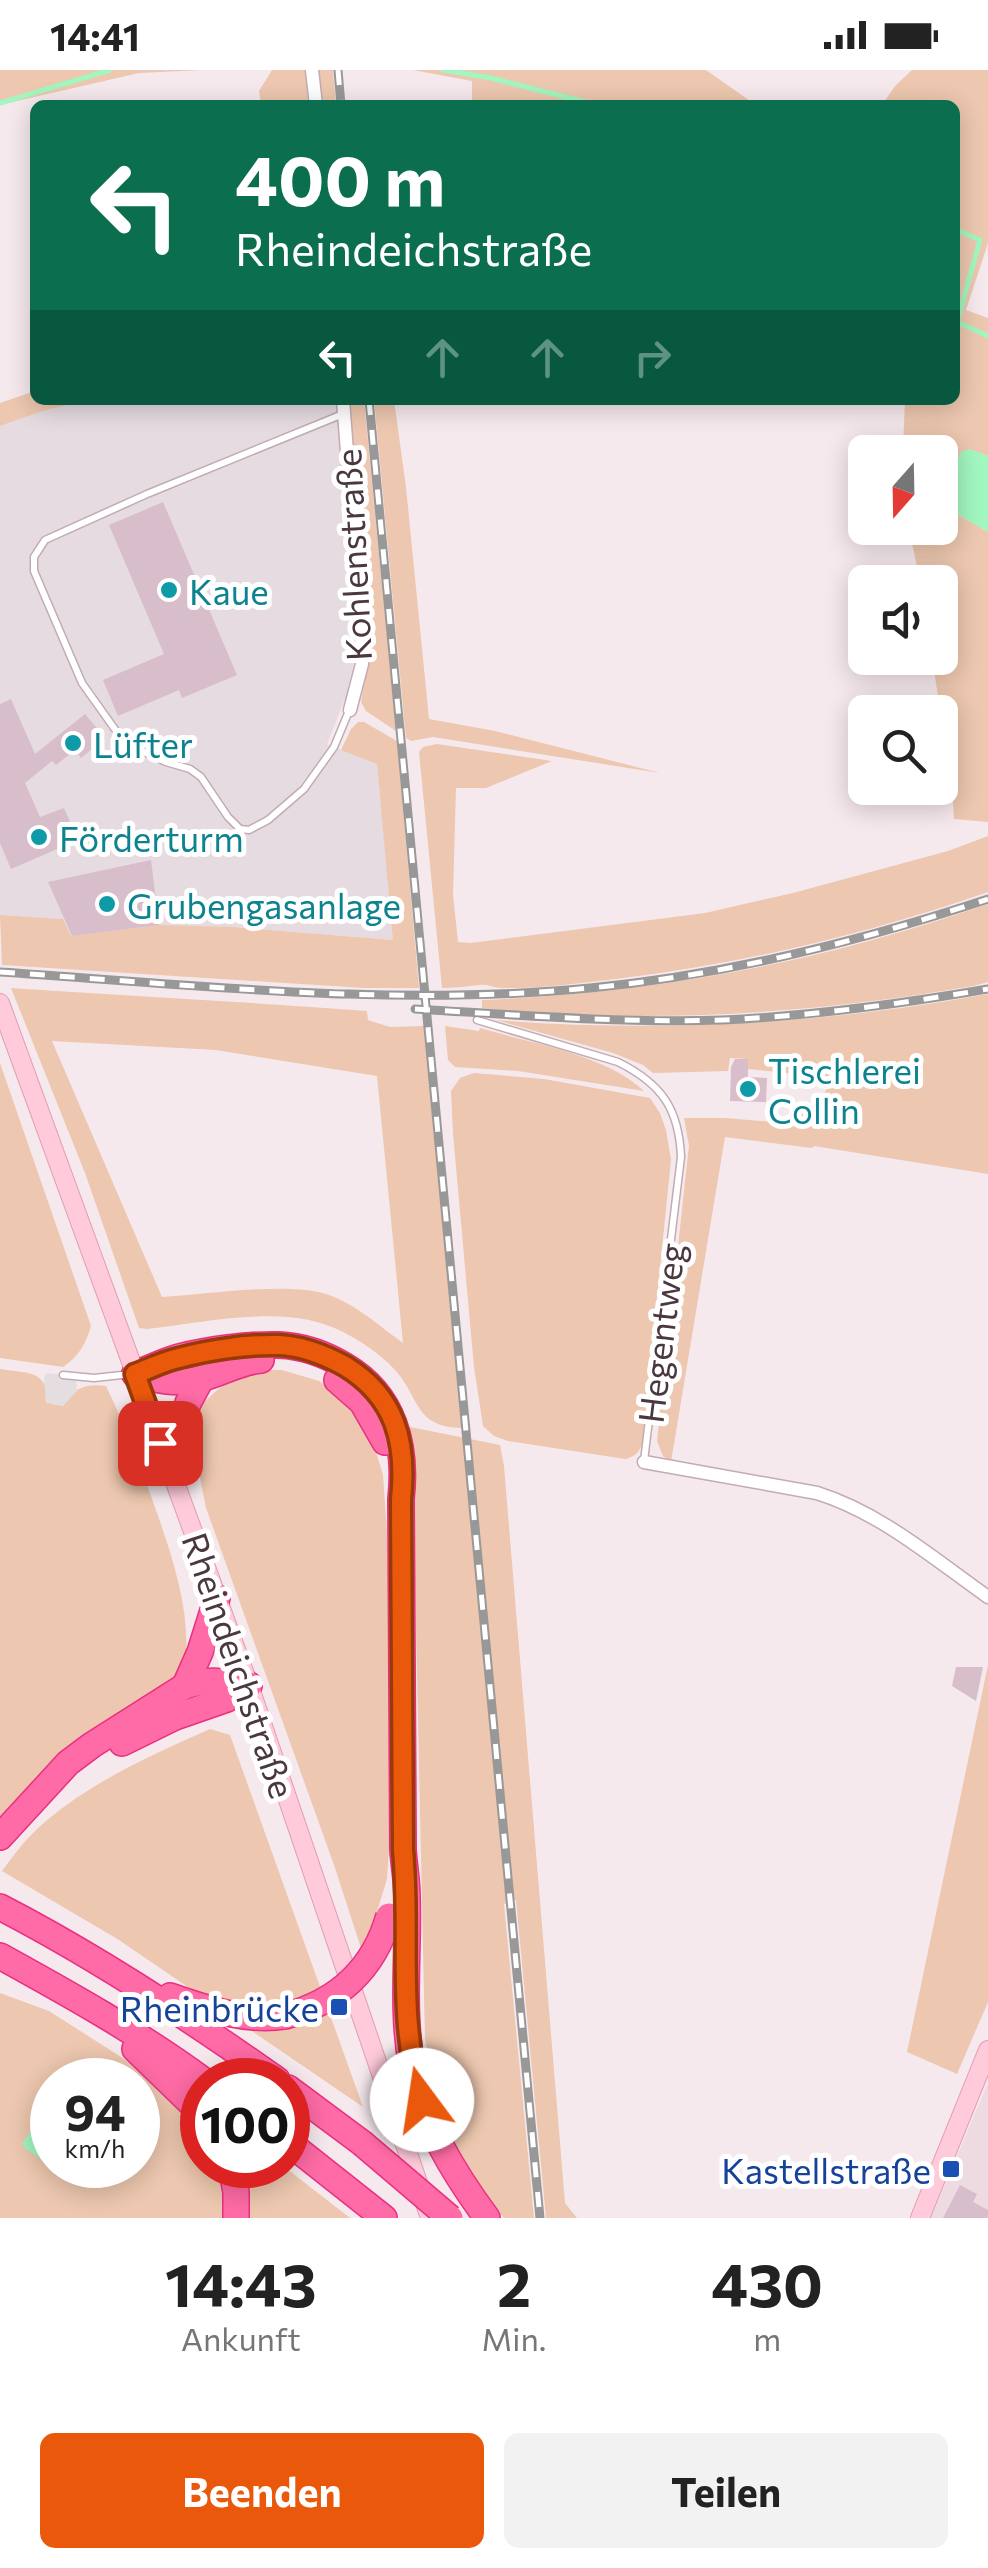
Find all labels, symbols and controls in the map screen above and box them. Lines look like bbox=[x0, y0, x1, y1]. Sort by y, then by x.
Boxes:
text: 14:41 bbox=[50, 12, 140, 59]
text: 400 m bbox=[235, 135, 445, 220]
icon: left bbox=[70, 140, 200, 270]
text: Rheindeichstraße bbox=[235, 220, 592, 275]
icon: left bbox=[310, 330, 365, 385]
icon: ahead bbox=[415, 330, 470, 385]
icon: ahead bbox=[520, 330, 575, 385]
icon: right bbox=[625, 330, 680, 385]
north arrow bbox=[848, 435, 958, 545]
map controls bbox=[848, 435, 958, 805]
street label: Kohlenstraße bbox=[325, 448, 379, 662]
button: sound bbox=[848, 565, 958, 675]
place label: Kaue bbox=[189, 569, 269, 612]
marker: Kaue bbox=[158, 579, 180, 601]
button: search bbox=[848, 695, 958, 805]
place label: Lüfter bbox=[93, 722, 193, 765]
marker: Lüfter bbox=[62, 732, 84, 754]
place label: Förderturm bbox=[59, 816, 244, 859]
marker: Förderturm bbox=[28, 826, 50, 848]
place label: Grubengasanlage bbox=[127, 883, 401, 926]
marker: Grubengasanlage bbox=[96, 893, 118, 915]
place label: Tischlerei Collin bbox=[768, 1048, 921, 1131]
marker: Tischlerei Collin bbox=[737, 1078, 759, 1100]
street label: Hegentweg bbox=[628, 1241, 692, 1425]
pin bbox=[118, 1401, 203, 1486]
icon: arrive bbox=[133, 1416, 188, 1471]
street label: Rheindeichstraße bbox=[174, 1527, 306, 1803]
place label: Rheinbrücke bbox=[120, 1986, 319, 2029]
marker: Rheinbrücke bbox=[328, 1996, 350, 2018]
position arrow bbox=[370, 2048, 474, 2152]
speed limit sign: 100 bbox=[180, 2058, 310, 2188]
text: 94 bbox=[64, 2080, 126, 2141]
text: km/h bbox=[65, 2133, 125, 2163]
place label: Kastellstraße bbox=[721, 2148, 931, 2191]
marker: Kastellstraße bbox=[940, 2158, 962, 2180]
text: 14:43 bbox=[165, 2246, 317, 2319]
text: 2 bbox=[497, 2246, 531, 2319]
text: 430 bbox=[711, 2246, 823, 2319]
text: Ankunft bbox=[181, 2318, 301, 2358]
text: Min. bbox=[482, 2318, 546, 2358]
text: m bbox=[753, 2318, 781, 2358]
button: Beenden bbox=[40, 2433, 484, 2548]
button: Teilen bbox=[504, 2433, 948, 2548]

